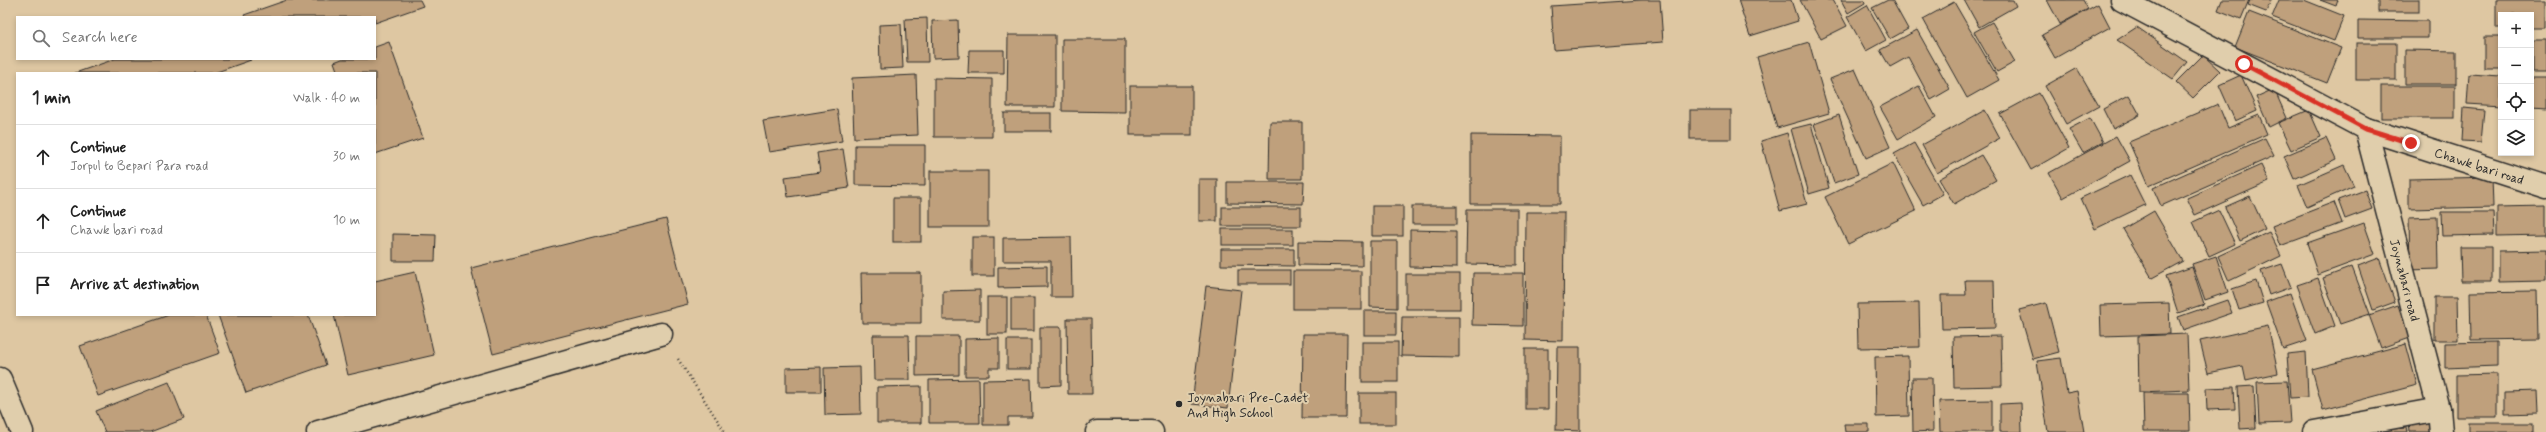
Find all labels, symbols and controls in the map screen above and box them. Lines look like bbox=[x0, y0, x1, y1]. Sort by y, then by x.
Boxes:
map controls bbox=[2498, 12, 2534, 156]
button: + bbox=[2498, 12, 2534, 48]
search box bbox=[16, 16, 376, 60]
icon: search bbox=[30, 27, 52, 49]
text: Search here bbox=[62, 28, 138, 48]
button: − bbox=[2498, 48, 2534, 84]
route start bbox=[2235, 55, 2253, 73]
button: locate bbox=[2498, 84, 2534, 120]
text: 1 min bbox=[32, 87, 71, 109]
text: Walk · 40 m bbox=[293, 90, 360, 107]
button: layers bbox=[2498, 120, 2534, 156]
route end bbox=[2402, 134, 2420, 152]
text: Continue bbox=[70, 138, 126, 158]
street label: Chawk bari road bbox=[2432, 145, 2526, 189]
icon: ahead bbox=[32, 146, 54, 168]
text: 30 m bbox=[333, 148, 360, 165]
text: Jorpul to Bepari Para road bbox=[70, 158, 208, 175]
text: Continue bbox=[70, 202, 126, 222]
icon: ahead bbox=[32, 210, 54, 232]
text: 10 m bbox=[333, 212, 360, 229]
text: Chawk bari road bbox=[70, 222, 163, 239]
street label: Joynabari road bbox=[2385, 237, 2423, 323]
icon: arrive bbox=[32, 274, 54, 296]
text: Arrive at destination bbox=[70, 275, 199, 295]
place label: Joynabari Pre-Cadet And High School bbox=[1187, 390, 1308, 422]
marker: Joynabari Pre-Cadet And High School bbox=[1174, 399, 1184, 409]

